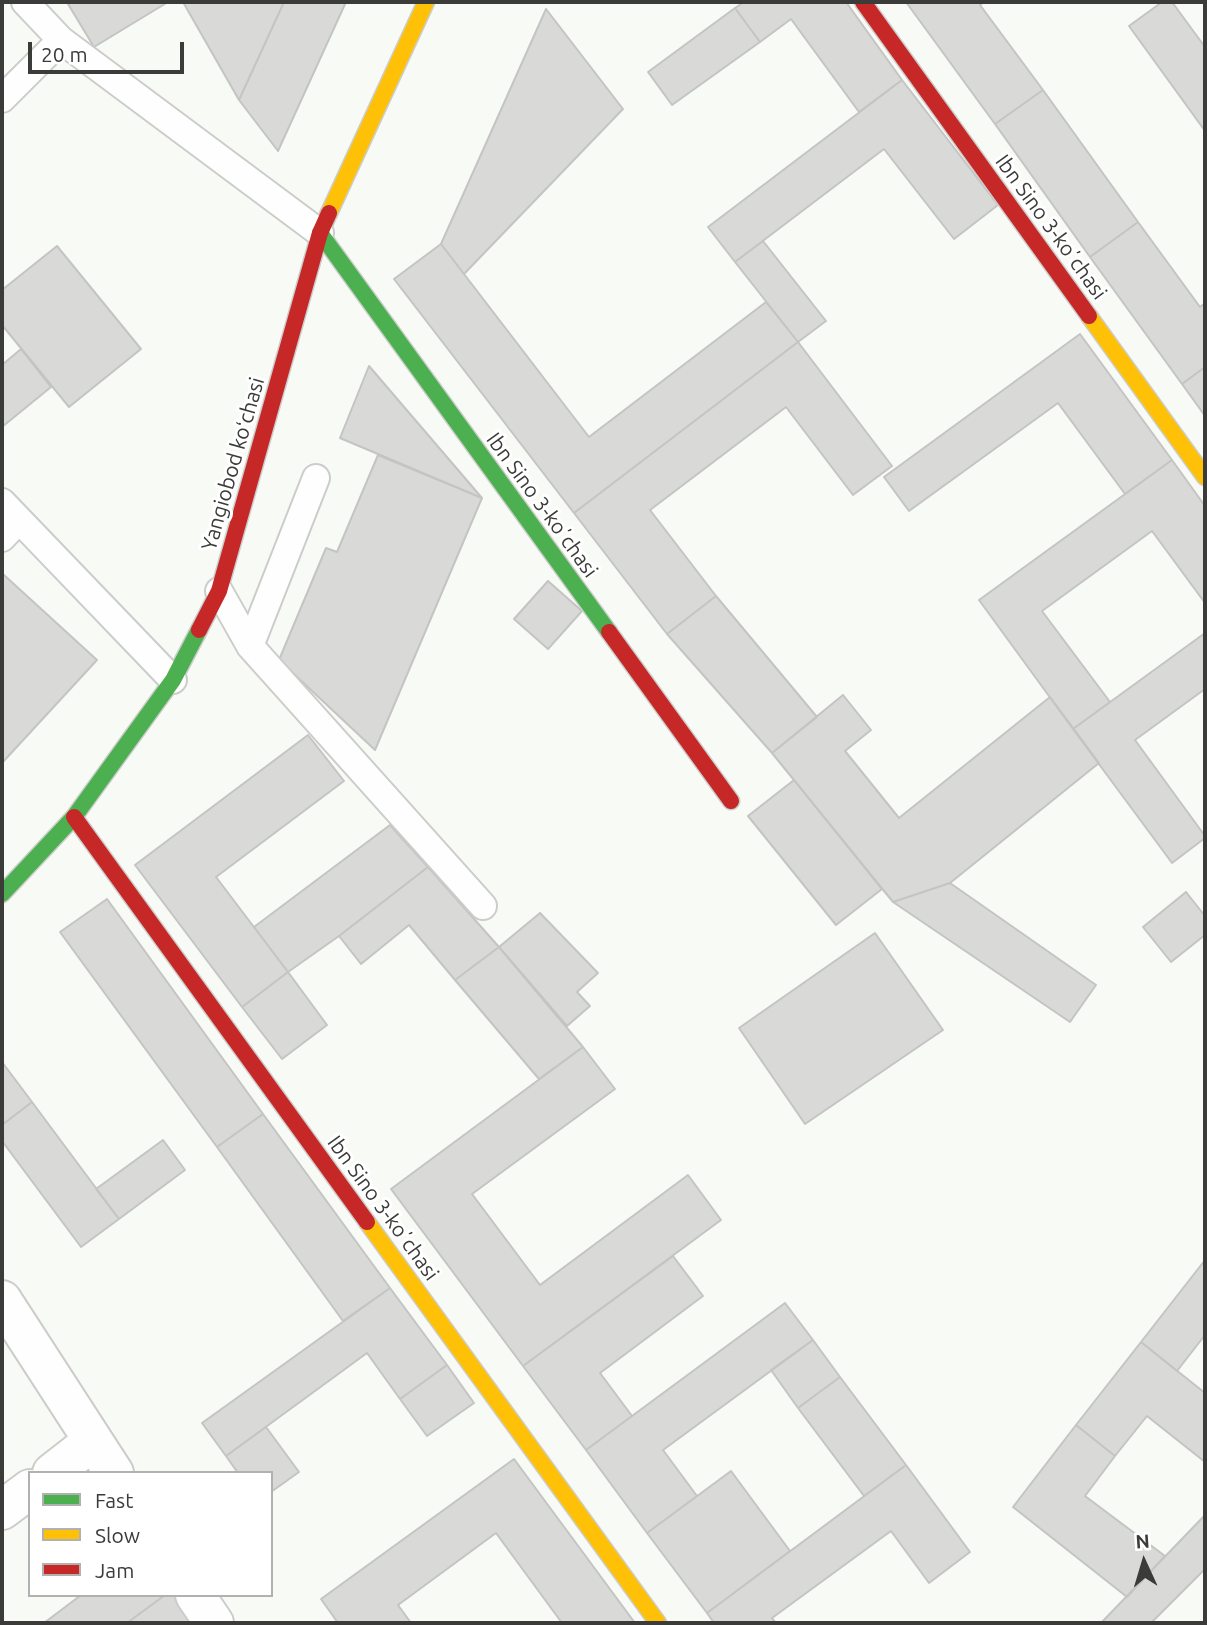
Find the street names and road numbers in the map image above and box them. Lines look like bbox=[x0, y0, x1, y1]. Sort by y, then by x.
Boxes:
street label: Ibn Sino 3-koʼchasi bbox=[990, 150, 1112, 304]
street label: Yangiobod koʻchasi bbox=[196, 374, 270, 554]
street label: Ibn Sino 3-koʼchasi bbox=[481, 428, 603, 582]
street label: Ibn Sino 3-koʼchasi bbox=[322, 1131, 444, 1285]

